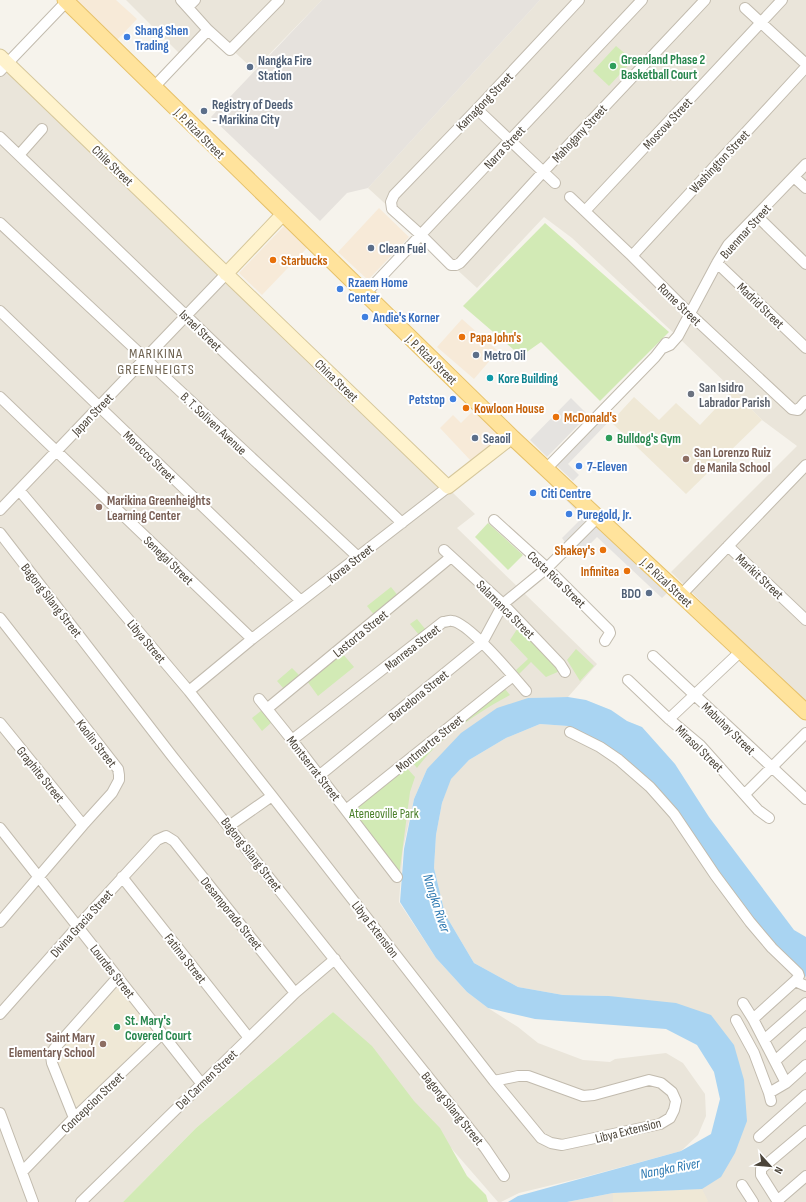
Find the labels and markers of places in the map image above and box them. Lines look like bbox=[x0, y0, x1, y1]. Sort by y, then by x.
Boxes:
place label: Shang Shen Trading bbox=[135, 23, 188, 54]
marker: Shang Shen Trading bbox=[122, 32, 132, 42]
place label: Greenland Phase 2 Basketball Court bbox=[621, 52, 706, 83]
place label: Nangka Fire Station bbox=[258, 53, 312, 84]
marker: Greenland Phase 2 Basketball Court bbox=[608, 61, 618, 71]
marker: Nangka Fire Station bbox=[245, 62, 255, 72]
place label: Registry of Deeds - Marikina City bbox=[212, 97, 293, 128]
marker: Registry of Deeds - Marikina City bbox=[199, 106, 209, 116]
place label: Clean Fuel bbox=[379, 241, 427, 257]
marker: Clean Fuel bbox=[366, 243, 376, 253]
place label: Starbucks bbox=[281, 253, 328, 269]
marker: Starbucks bbox=[268, 255, 278, 265]
place label: Rzaem Home Center bbox=[348, 275, 408, 306]
marker: Rzaem Home Center bbox=[335, 284, 345, 294]
place label: Andie's Korner bbox=[372, 310, 440, 326]
marker: Andie's Korner bbox=[360, 312, 370, 322]
place label: Papa John's bbox=[470, 330, 521, 346]
marker: Papa John's bbox=[457, 332, 467, 342]
place label: Metro Oil bbox=[484, 348, 526, 364]
marker: Metro Oil bbox=[471, 350, 481, 360]
place label: Kore Building bbox=[498, 371, 559, 387]
marker: Kore Building bbox=[485, 373, 495, 383]
place label: San Isidro Labrador Parish bbox=[699, 380, 770, 411]
marker: San Isidro Labrador Parish bbox=[686, 389, 696, 399]
place label: Petstop bbox=[409, 392, 445, 408]
marker: Petstop bbox=[448, 394, 458, 404]
place label: Kowloon House bbox=[474, 401, 545, 417]
marker: Kowloon House bbox=[461, 403, 471, 413]
place label: McDonald's bbox=[564, 410, 617, 426]
marker: McDonald's bbox=[551, 412, 561, 422]
place label: Seaoil bbox=[483, 431, 511, 447]
place label: Bulldog's Gym bbox=[617, 431, 681, 447]
marker: Seaoil bbox=[470, 433, 480, 443]
marker: Bulldog's Gym bbox=[604, 433, 614, 443]
place label: San Lorenzo Ruiz de Manila School bbox=[694, 445, 771, 476]
marker: San Lorenzo Ruiz de Manila School bbox=[681, 454, 691, 464]
place label: 7-Eleven bbox=[587, 459, 628, 475]
marker: 7-Eleven bbox=[574, 461, 584, 471]
place label: Citi Centre bbox=[541, 486, 591, 502]
marker: Citi Centre bbox=[528, 488, 538, 498]
place label: Marikina Greenheights Learning Center bbox=[107, 493, 211, 524]
marker: Marikina Greenheights Learning Center bbox=[94, 502, 104, 512]
place label: Puregold, Jr. bbox=[577, 507, 632, 523]
marker: Puregold, Jr. bbox=[564, 509, 574, 519]
place label: Shakey's bbox=[555, 543, 595, 559]
marker: Shakey's bbox=[598, 545, 608, 555]
place label: Infinitea bbox=[581, 564, 619, 580]
marker: Infinitea bbox=[622, 566, 632, 576]
place label: BDO bbox=[621, 586, 641, 602]
marker: BDO bbox=[644, 588, 654, 598]
place label: St. Mary's Covered Court bbox=[125, 1013, 192, 1044]
marker: St. Mary's Covered Court bbox=[112, 1022, 122, 1032]
place label: Saint Mary Elementary School bbox=[9, 1030, 96, 1061]
marker: Saint Mary Elementary School bbox=[98, 1039, 108, 1049]

